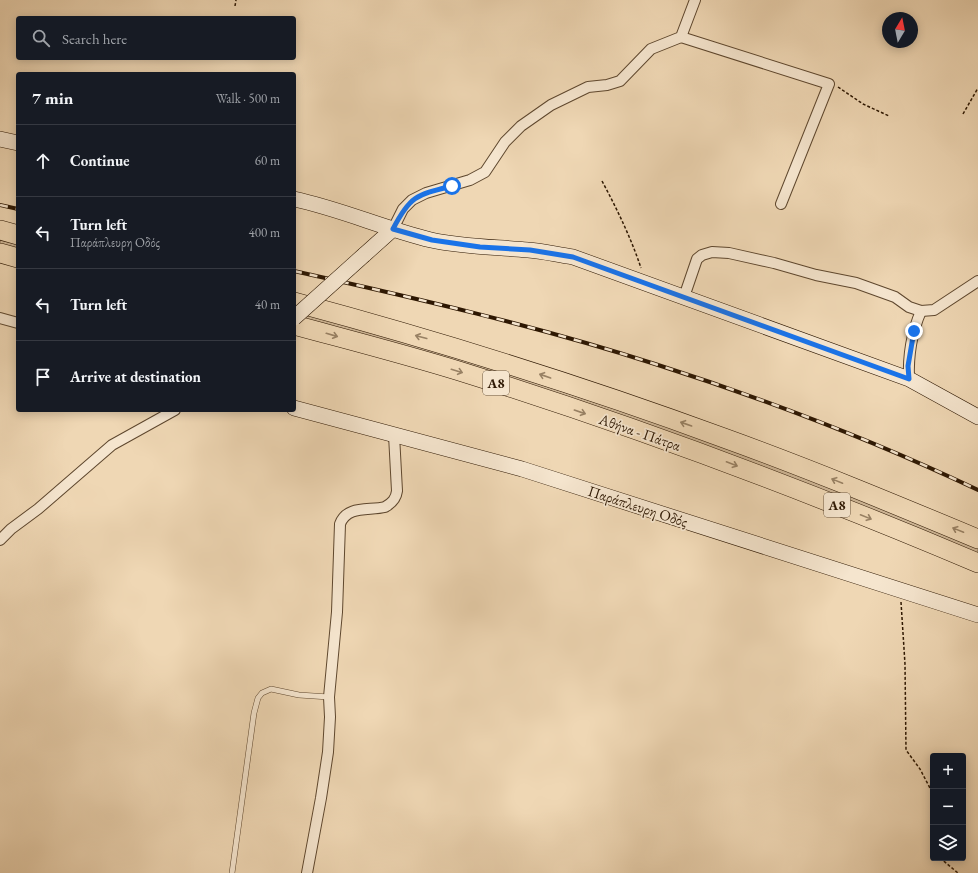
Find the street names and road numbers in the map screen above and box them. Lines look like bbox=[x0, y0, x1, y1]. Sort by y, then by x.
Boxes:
road number: Α8 bbox=[483, 371, 509, 395]
street label: Αθήνα - Πάτρα bbox=[596, 409, 684, 455]
street label: Παράπλευρη Οδός bbox=[586, 481, 690, 531]
road number: Α8 bbox=[824, 493, 850, 517]

